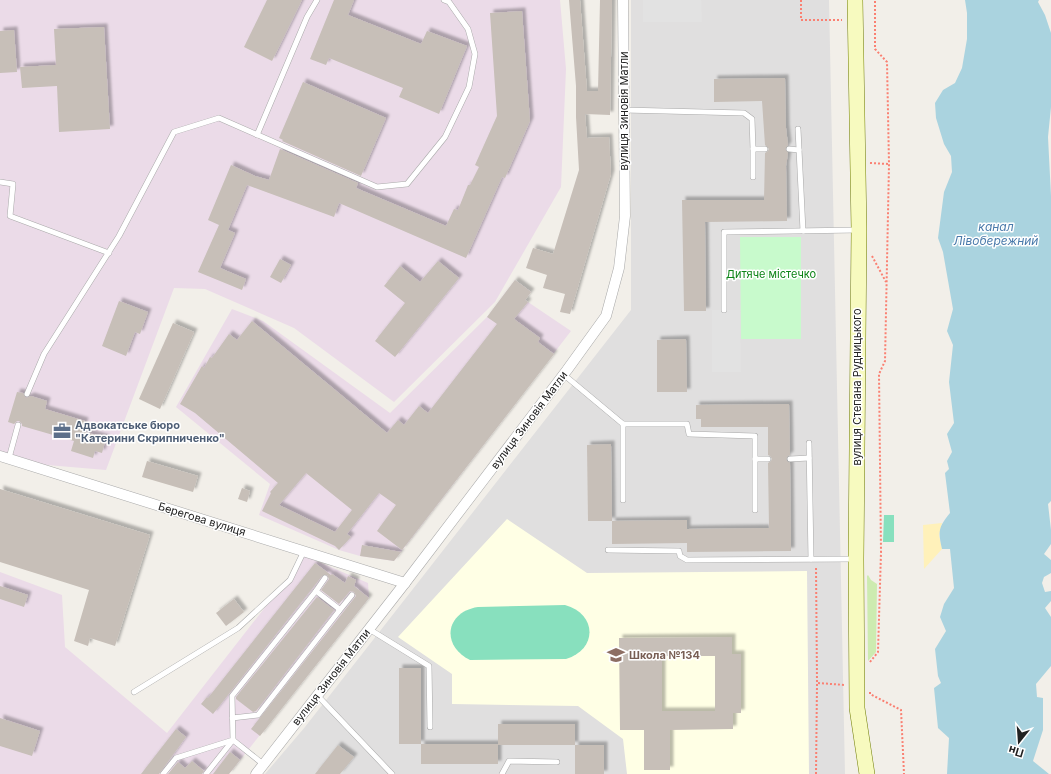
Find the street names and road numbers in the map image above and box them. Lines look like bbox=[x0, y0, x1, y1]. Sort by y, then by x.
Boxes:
street label: вулиця Зиновія Матли bbox=[617, 51, 631, 171]
street label: вулиця Степана Рудницького bbox=[850, 308, 864, 466]
street label: вулиця Зиновія Матли bbox=[488, 368, 570, 472]
street label: Берегова вулиця bbox=[157, 499, 247, 539]
street label: вулиця Зиновія Матли bbox=[289, 626, 373, 728]

